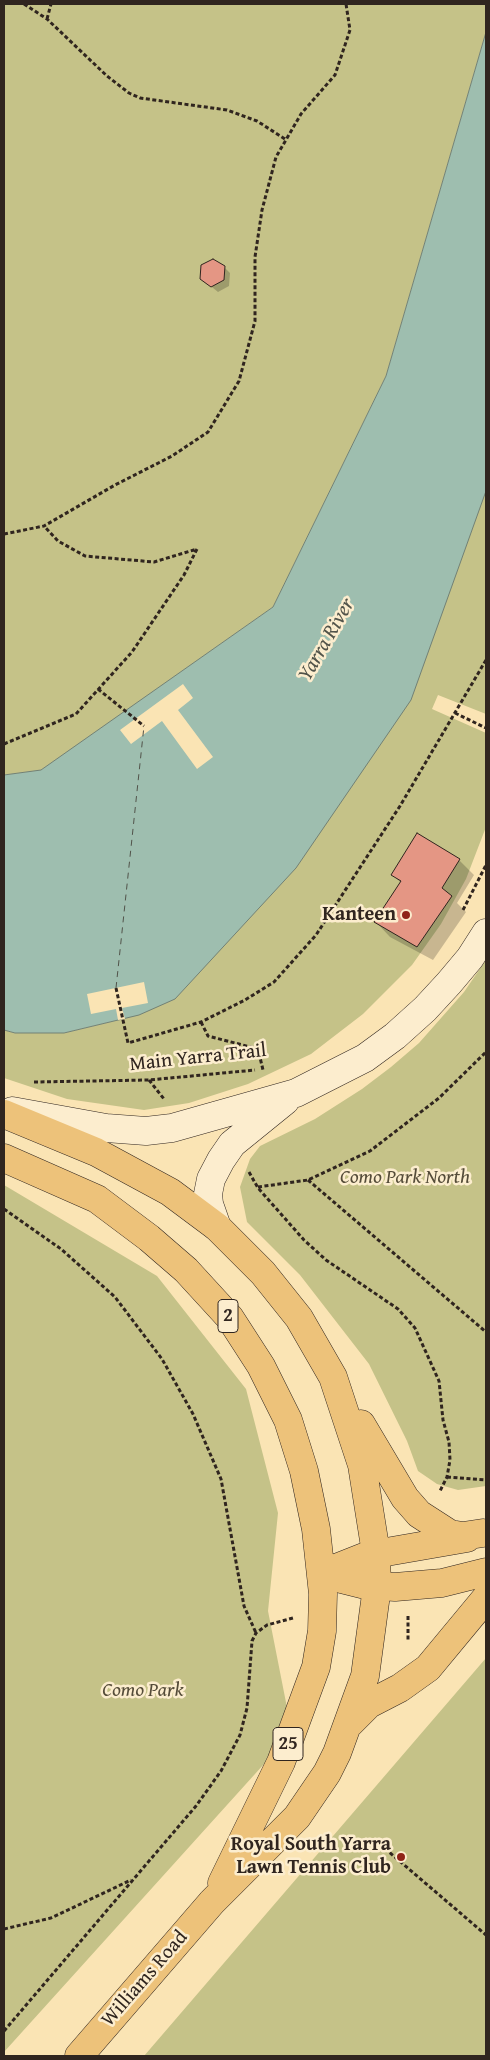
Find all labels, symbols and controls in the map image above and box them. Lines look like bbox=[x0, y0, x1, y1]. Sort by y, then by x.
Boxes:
water label: Yarra River bbox=[293, 594, 361, 686]
place label: Kanteen bbox=[322, 903, 396, 927]
marker: Kanteen bbox=[400, 909, 412, 921]
street label: Main Yarra Trail bbox=[128, 1039, 268, 1077]
park label: Como Park North bbox=[340, 1166, 470, 1190]
road number: 2 bbox=[218, 1300, 238, 1332]
park label: Como Park bbox=[102, 1679, 184, 1703]
road number: 25 bbox=[273, 1728, 303, 1760]
place label: Royal South Yarra Lawn Tennis Club bbox=[231, 1833, 391, 1880]
marker: Royal South Yarra Lawn Tennis Club bbox=[395, 1851, 407, 1863]
street label: Williams Road bbox=[97, 1926, 193, 2032]

